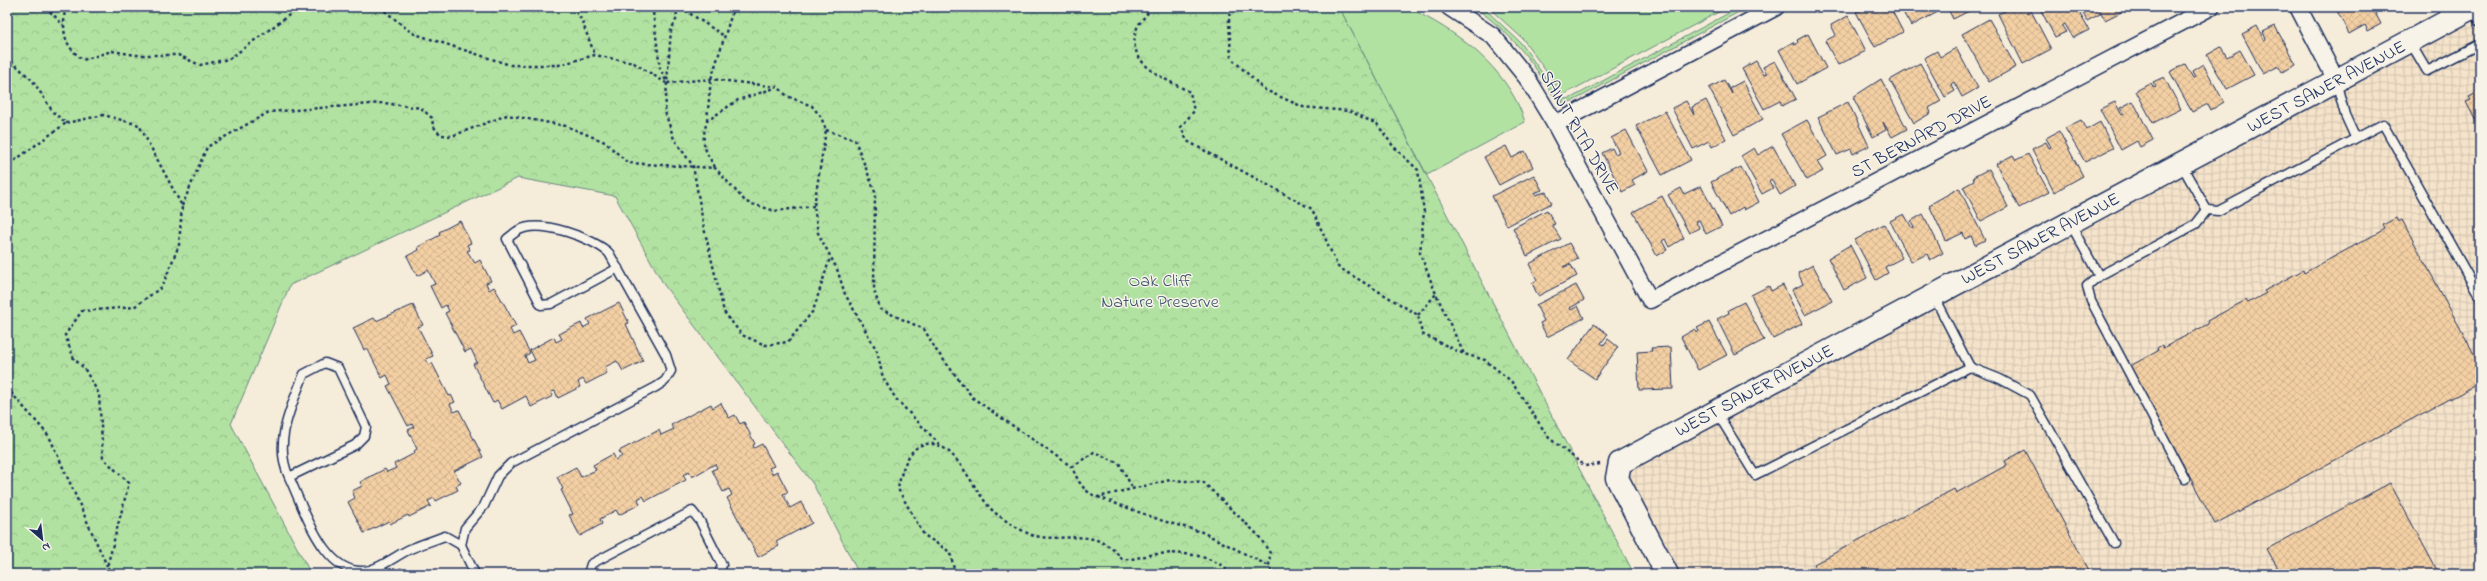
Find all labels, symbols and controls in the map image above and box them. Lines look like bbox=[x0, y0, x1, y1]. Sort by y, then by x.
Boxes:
street label: WEST SANER AVENUE bbox=[2243, 35, 2411, 141]
street label: SAINT RITA DRIVE bbox=[1532, 66, 1624, 200]
street label: ST BERNARD DRIVE bbox=[1847, 90, 1997, 186]
street label: WEST SANER AVENUE bbox=[1957, 187, 2125, 293]
park label: Oak Cliff Nature Preserve bbox=[1101, 269, 1220, 316]
street label: WEST SANER AVENUE bbox=[1671, 339, 1839, 445]
north arrow bbox=[22, 519, 62, 559]
text: N bbox=[39, 538, 53, 556]

